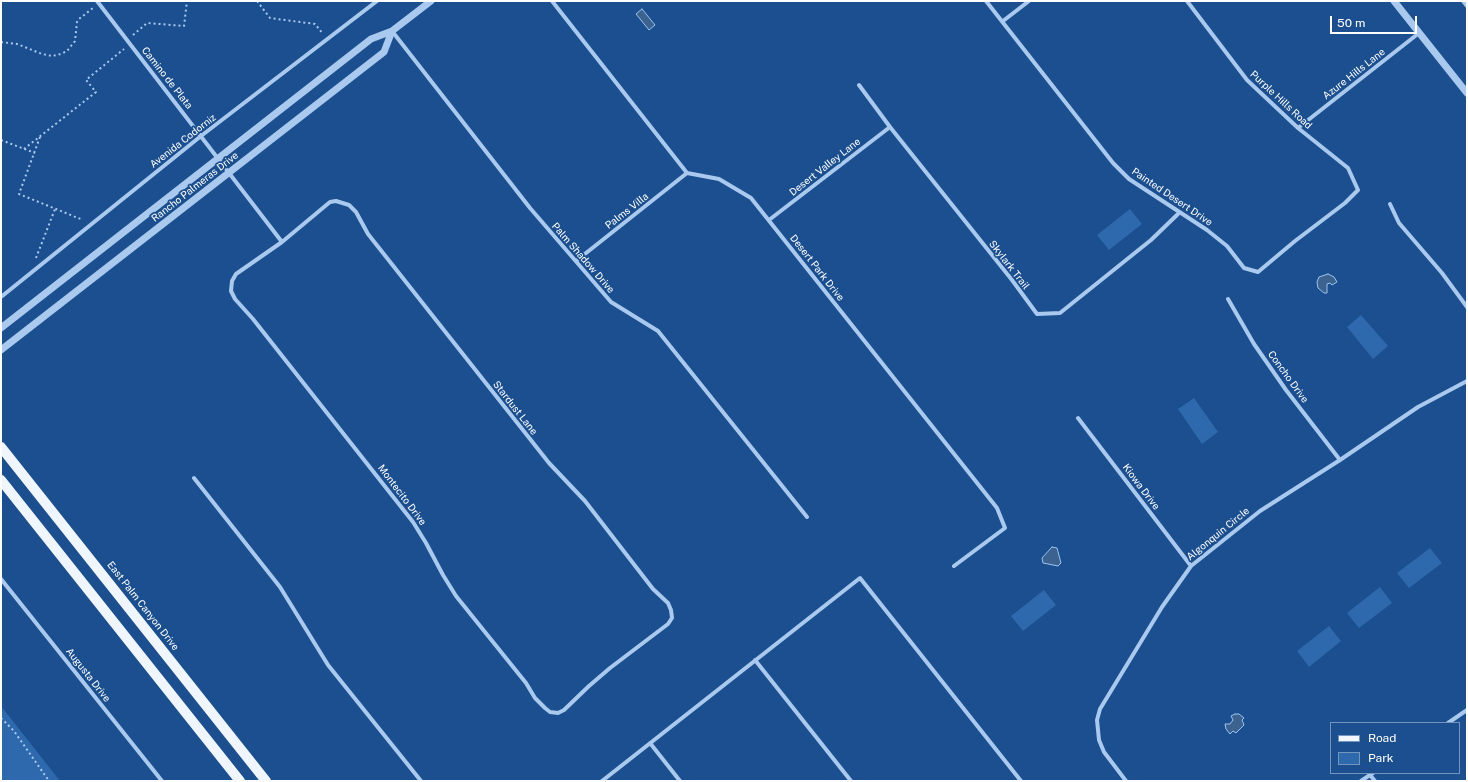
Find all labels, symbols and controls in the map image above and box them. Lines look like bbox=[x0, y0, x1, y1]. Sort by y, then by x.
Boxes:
scale bar bbox=[1332, 8, 1419, 34]
text: 50 m bbox=[1337, 16, 1365, 30]
street label: Camino de Plata bbox=[139, 45, 195, 111]
street label: Azure Hills Lane bbox=[1320, 46, 1388, 102]
street label: Purple Hills Road bbox=[1248, 68, 1314, 132]
street label: Avenida Codorniz bbox=[148, 112, 218, 170]
street label: Desert Valley Lane bbox=[787, 136, 863, 198]
street label: Rancho Palmeras Drive bbox=[149, 149, 241, 225]
street label: Painted Desert Drive bbox=[1129, 165, 1215, 229]
street label: Palms Villa bbox=[603, 190, 651, 232]
street label: Palm Shadow Drive bbox=[549, 220, 617, 296]
street label: Desert Park Drive bbox=[787, 232, 847, 304]
street label: Skylark Trail bbox=[986, 238, 1032, 292]
street label: Concho Drive bbox=[1265, 349, 1311, 405]
street label: Stardust Lane bbox=[490, 379, 540, 437]
street label: Montecito Drive bbox=[375, 462, 429, 528]
street label: Kiowa Drive bbox=[1120, 462, 1162, 512]
street label: Algonquin Circle bbox=[1184, 505, 1252, 563]
street label: East Palm Canyon Drive bbox=[104, 559, 182, 653]
street label: Augusta Drive bbox=[63, 646, 113, 704]
legend bbox=[1330, 722, 1460, 774]
text: Road bbox=[1368, 731, 1396, 745]
text: Park bbox=[1368, 751, 1394, 765]

